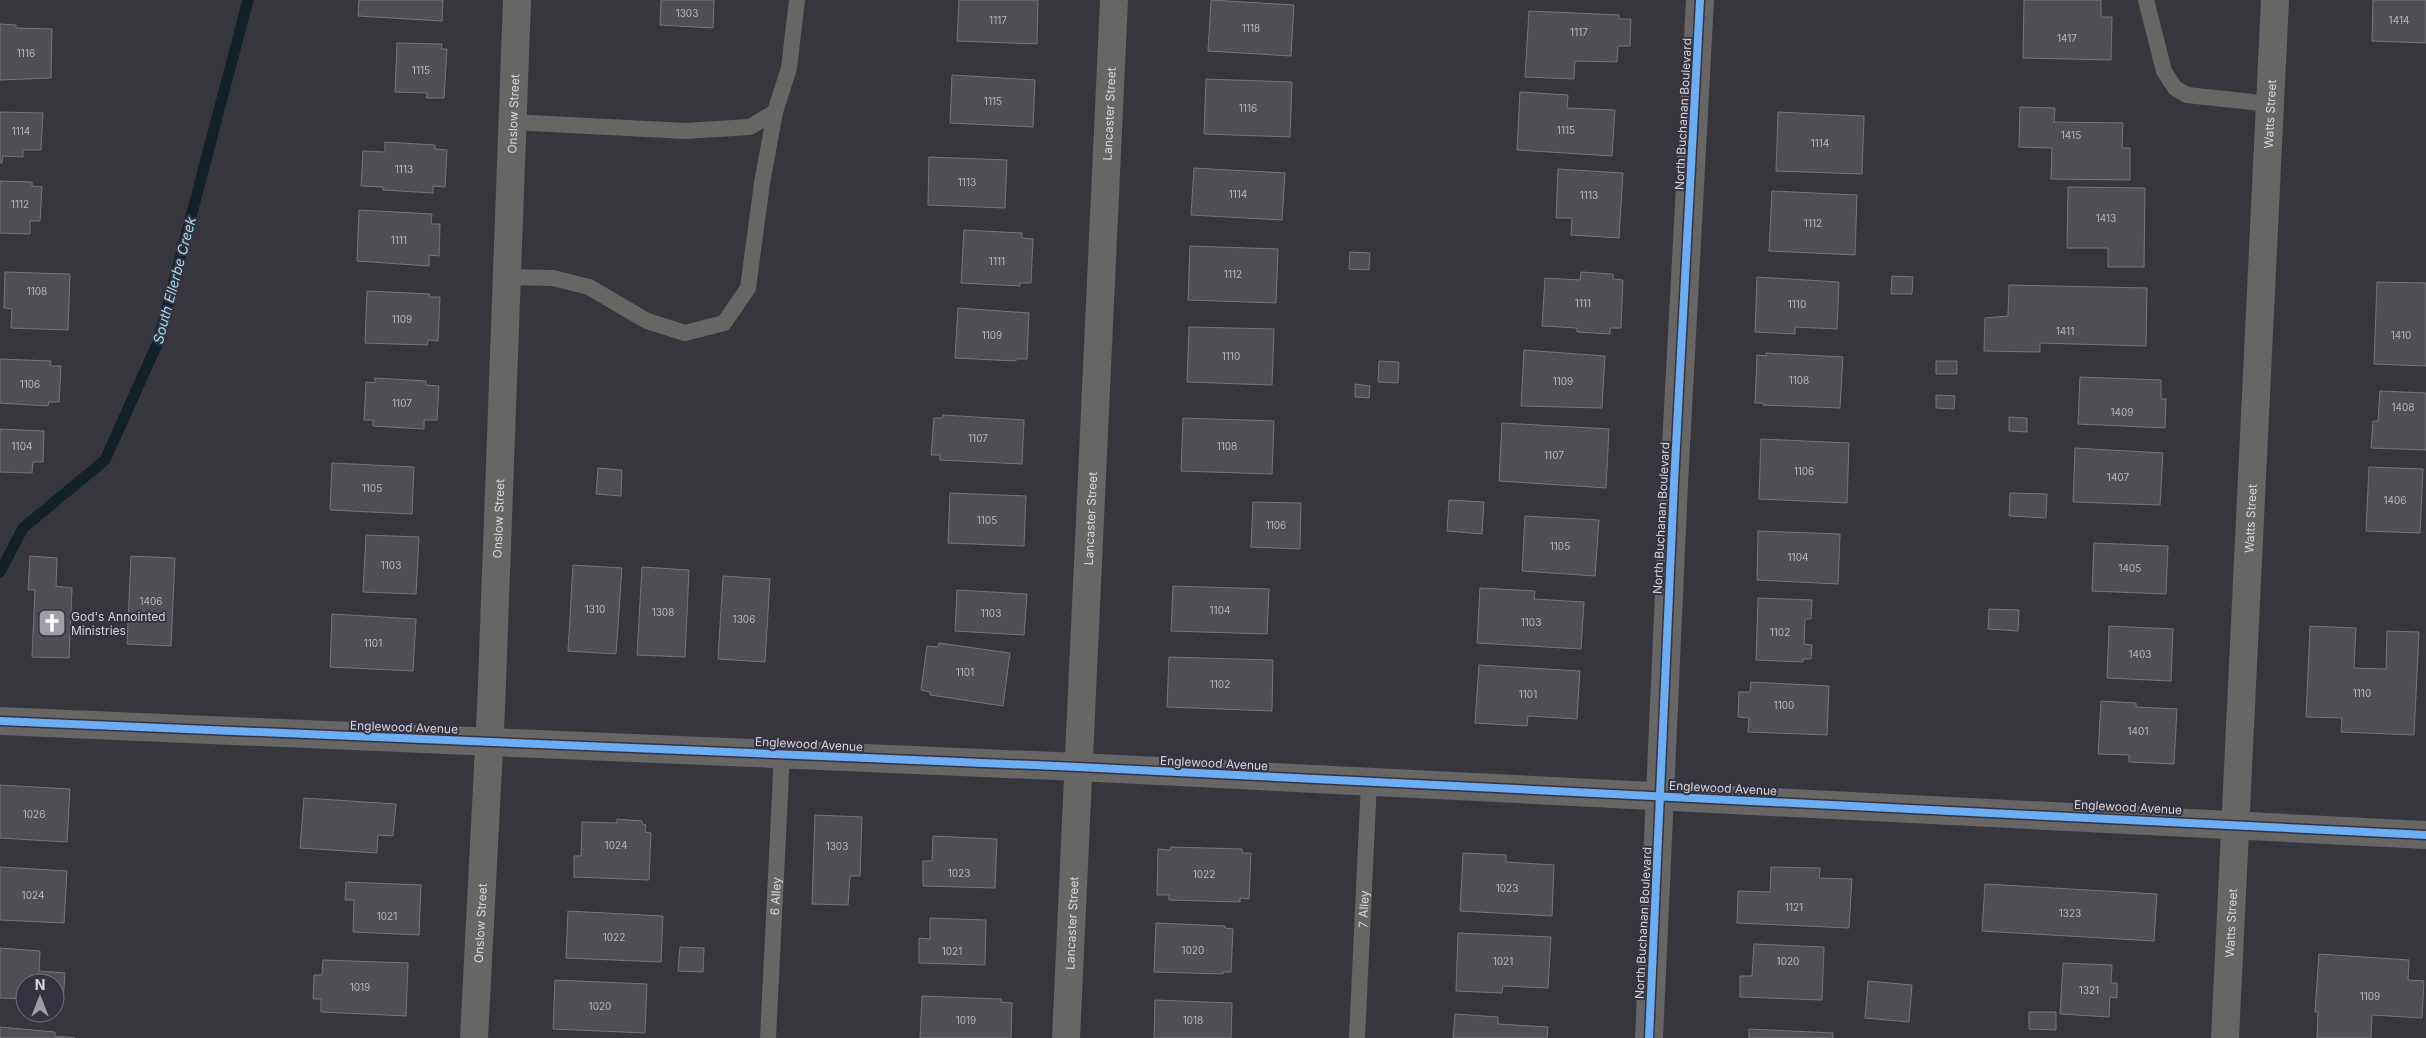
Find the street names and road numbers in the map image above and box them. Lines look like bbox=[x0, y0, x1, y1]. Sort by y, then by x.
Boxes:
street label: North Buchanan Boulevard bbox=[1672, 38, 1694, 190]
street label: Lancaster Street bbox=[1099, 67, 1118, 161]
street label: Onslow Street bbox=[504, 74, 522, 154]
street label: Watts Street bbox=[2260, 79, 2279, 149]
street label: North Buchanan Boulevard bbox=[1650, 442, 1672, 594]
street label: Lancaster Street bbox=[1080, 472, 1100, 566]
street label: Onslow Street bbox=[489, 478, 507, 559]
street label: Watts Street bbox=[2241, 484, 2259, 553]
street label: Englewood Avenue bbox=[350, 718, 458, 736]
street label: Englewood Avenue bbox=[755, 734, 863, 754]
street label: Englewood Avenue bbox=[1160, 753, 1268, 773]
street label: Englewood Avenue bbox=[1669, 778, 1777, 798]
street label: Englewood Avenue bbox=[2074, 797, 2182, 817]
street label: North Buchanan Boulevard bbox=[1632, 847, 1654, 999]
street label: 6 Alley bbox=[767, 876, 783, 916]
street label: Lancaster Street bbox=[1062, 876, 1081, 970]
street label: Onslow Street bbox=[470, 883, 489, 963]
street label: Watts Street bbox=[2221, 888, 2240, 958]
street label: 7 Alley bbox=[1355, 890, 1371, 928]

